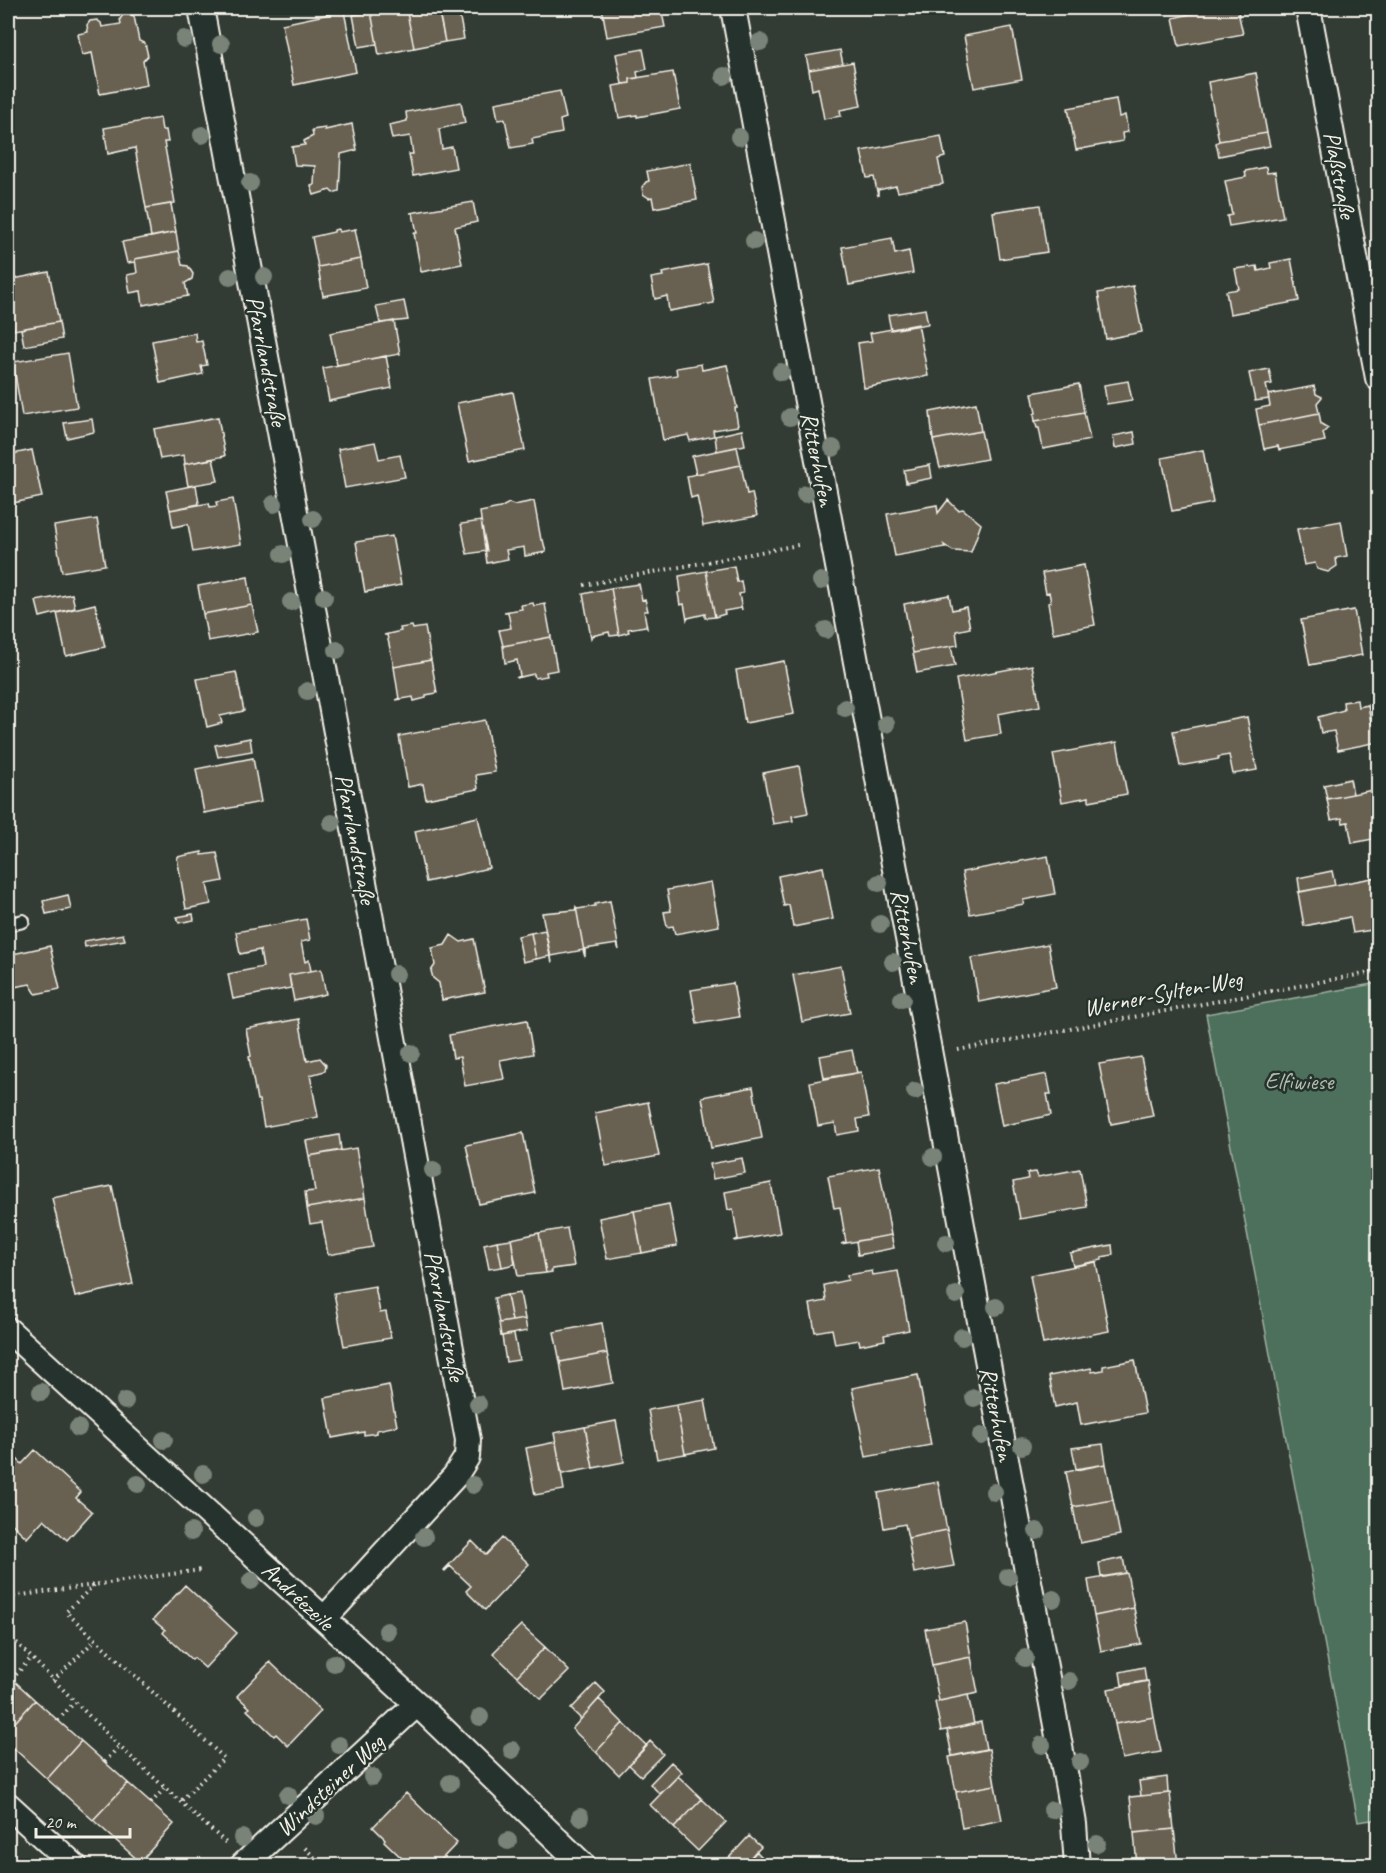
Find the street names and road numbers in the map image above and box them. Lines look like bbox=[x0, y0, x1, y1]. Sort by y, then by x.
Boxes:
street label: Plaßstraße bbox=[1317, 129, 1364, 223]
street label: Pfarrlandstraße bbox=[240, 293, 295, 431]
street label: Ritterhufen bbox=[794, 409, 842, 510]
street label: Pfarrlandstraße bbox=[329, 771, 384, 909]
street label: Ritterhufen bbox=[884, 886, 932, 987]
street label: Werner-Sylten-Weg bbox=[1081, 963, 1246, 1023]
street label: Pfarrlandstraße bbox=[418, 1248, 473, 1386]
street label: Ritterhufen bbox=[973, 1364, 1021, 1465]
street label: Andréezeile bbox=[256, 1555, 342, 1638]
street label: Windsteiner Weg bbox=[269, 1726, 392, 1843]

